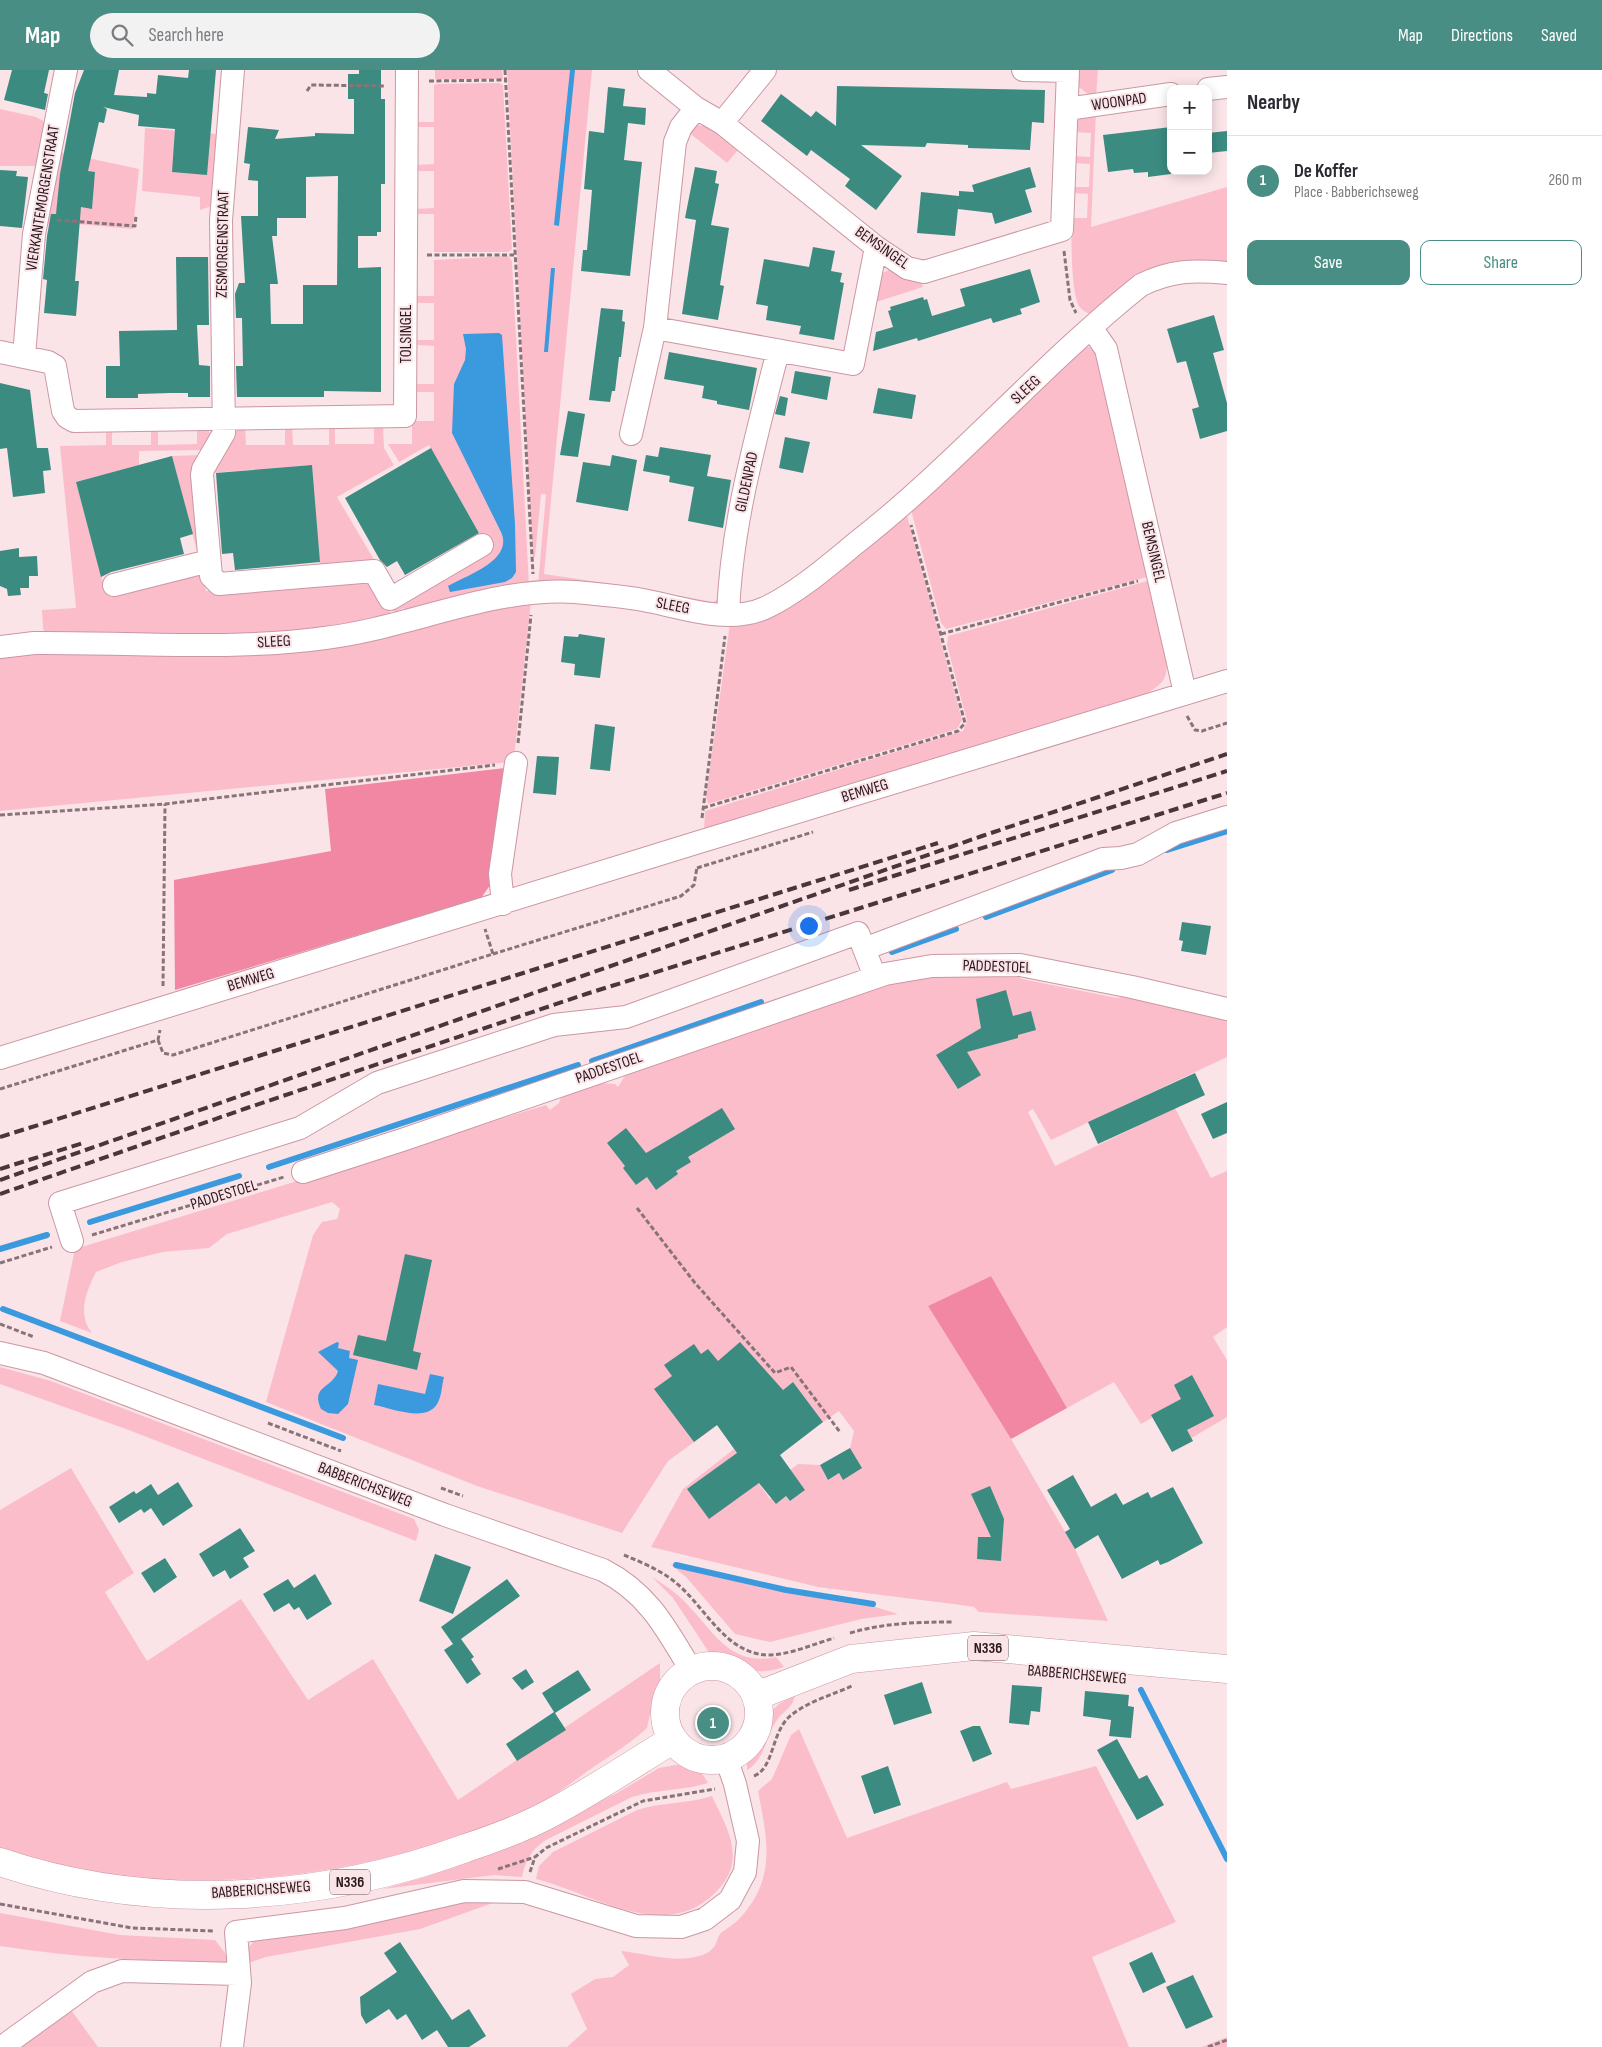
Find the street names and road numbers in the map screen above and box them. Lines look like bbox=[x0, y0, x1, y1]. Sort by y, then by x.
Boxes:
street label: WOONPAD bbox=[1090, 89, 1148, 115]
street label: VIERKANTEMORGENSTRAAT bbox=[22, 123, 64, 272]
street label: ZESMORGENSTRAAT bbox=[213, 189, 233, 298]
street label: BEMSINGEL bbox=[851, 222, 913, 274]
street label: TOLSINGEL bbox=[397, 305, 416, 363]
street label: SLEEG bbox=[1007, 372, 1045, 408]
street label: GILDENPAD bbox=[731, 450, 763, 514]
street label: BEMSINGEL bbox=[1137, 520, 1169, 584]
street label: SLEEG bbox=[655, 593, 691, 619]
street label: SLEEG bbox=[257, 632, 291, 652]
street label: BEMWEG bbox=[839, 775, 891, 807]
street label: PADDESTOEL bbox=[962, 956, 1032, 978]
street label: BEMWEG bbox=[225, 964, 277, 996]
street label: PADDESTOEL bbox=[573, 1048, 645, 1088]
street label: PADDESTOEL bbox=[188, 1176, 260, 1214]
street label: BABBERICHSEWEG bbox=[315, 1458, 415, 1512]
road number: N336 bbox=[968, 1636, 1008, 1660]
street label: BABBERICHSEWEG bbox=[1027, 1661, 1127, 1689]
road number: N336 bbox=[330, 1870, 370, 1894]
street label: BABBERICHSEWEG bbox=[211, 1877, 311, 1903]

